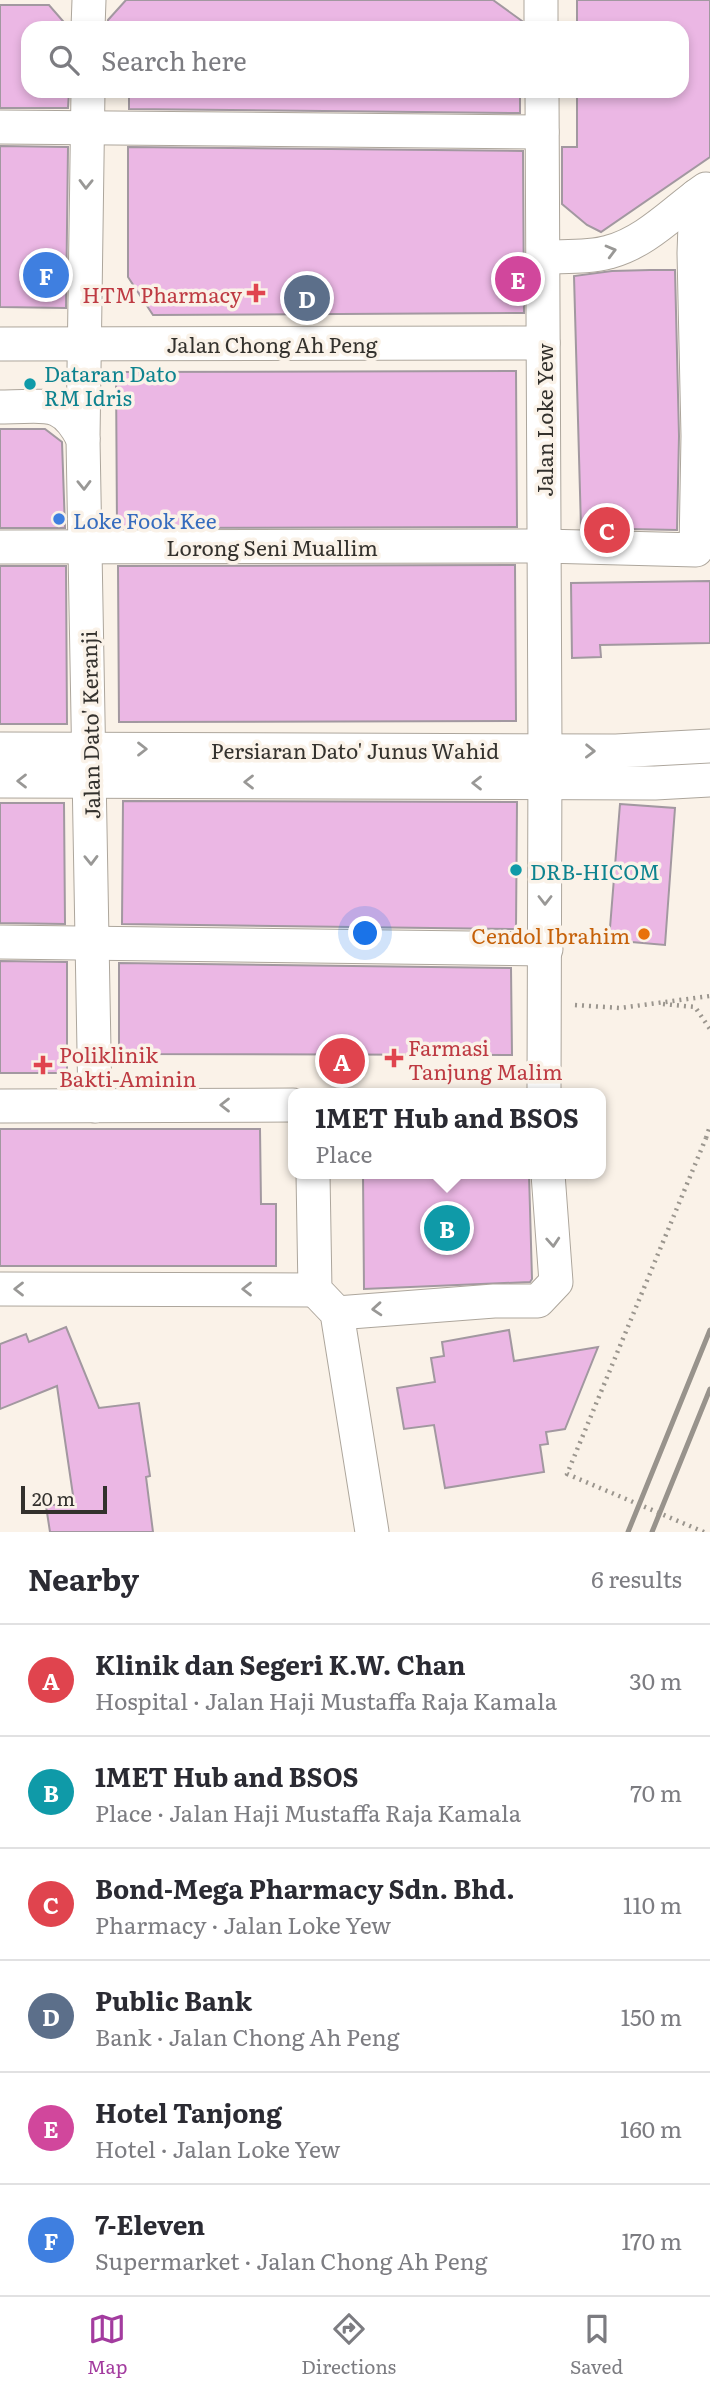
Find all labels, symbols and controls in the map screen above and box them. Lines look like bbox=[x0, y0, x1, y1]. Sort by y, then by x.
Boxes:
search box bbox=[21, 21, 689, 98]
text: Search here bbox=[101, 40, 247, 79]
icon: search bbox=[45, 41, 83, 79]
one-way arrow bbox=[78, 179, 94, 189]
one-way arrow bbox=[604, 245, 616, 259]
pin: F bbox=[23, 249, 69, 301]
pin: E bbox=[495, 253, 541, 305]
pin: D bbox=[284, 272, 330, 324]
place label: HTM Pharmacy bbox=[82, 278, 243, 309]
marker: HTM Pharmacy bbox=[248, 285, 264, 301]
street label: Jalan Chong Ah Peng bbox=[166, 328, 378, 359]
street label: Jalan Loke Yew bbox=[528, 343, 559, 497]
place label: Dataran Dato RM Idris bbox=[44, 357, 177, 412]
marker: Dataran Dato RM Idris bbox=[22, 376, 38, 392]
one-way arrow bbox=[77, 480, 92, 491]
place label: Loke Fook Kee bbox=[73, 504, 217, 535]
pin: C bbox=[584, 504, 630, 556]
marker: Loke Fook Kee bbox=[51, 511, 67, 527]
street label: Lorong Seni Muallim bbox=[166, 531, 378, 562]
street label: Jalan Dato' Keranji bbox=[72, 630, 106, 820]
street label: Persiaran Dato' Junus Wahid bbox=[211, 734, 499, 765]
one-way arrow bbox=[137, 741, 147, 757]
one-way arrow bbox=[584, 743, 595, 758]
one-way arrow bbox=[16, 773, 26, 789]
one-way arrow bbox=[243, 774, 254, 790]
one-way arrow bbox=[471, 775, 481, 791]
one-way arrow bbox=[83, 855, 99, 865]
place label: DRB-HICOM bbox=[530, 855, 660, 886]
marker: DRB-HICOM bbox=[508, 862, 524, 878]
one-way arrow bbox=[537, 896, 553, 906]
your location bbox=[348, 916, 382, 950]
place label: Cendol Ibrahim bbox=[471, 919, 630, 950]
marker: Cendol Ibrahim bbox=[636, 926, 652, 942]
place label: Farmasi Tanjung Malim bbox=[408, 1031, 563, 1086]
pin: A bbox=[319, 1035, 365, 1087]
place label: Poliklinik Bakti-Aminin bbox=[59, 1038, 196, 1093]
marker: Farmasi Tanjung Malim bbox=[386, 1050, 402, 1066]
marker: Poliklinik Bakti-Aminin bbox=[33, 1055, 53, 1075]
popup bbox=[288, 1088, 606, 1179]
one-way arrow bbox=[219, 1097, 230, 1113]
text: 1MET Hub and BSOS bbox=[315, 1097, 579, 1136]
text: Place bbox=[315, 1136, 372, 1170]
pin: B bbox=[424, 1202, 470, 1254]
one-way arrow bbox=[545, 1237, 560, 1248]
one-way arrow bbox=[13, 1281, 24, 1297]
one-way arrow bbox=[241, 1282, 252, 1297]
one-way arrow bbox=[372, 1302, 383, 1317]
scale bar bbox=[21, 1483, 107, 1515]
text: 20 m bbox=[32, 1484, 75, 1512]
text: Nearby bbox=[28, 1556, 139, 1600]
text: 6 results bbox=[591, 1561, 682, 1595]
text: Klinik dan Segeri K.W. Chan bbox=[95, 1644, 466, 1683]
text: A bbox=[42, 1663, 60, 1697]
text: 30 m bbox=[629, 1663, 682, 1697]
text: Hospital · Jalan Haji Mustaffa Raja Kamala bbox=[95, 1683, 557, 1717]
text: 1MET Hub and BSOS bbox=[95, 1756, 359, 1795]
text: B bbox=[43, 1775, 59, 1809]
text: 70 m bbox=[630, 1775, 682, 1809]
text: Place · Jalan Haji Mustaffa Raja Kamala bbox=[95, 1795, 521, 1829]
text: Bond-Mega Pharmacy Sdn. Bhd. bbox=[95, 1868, 515, 1907]
text: C bbox=[43, 1887, 59, 1921]
text: 110 m bbox=[623, 1887, 682, 1921]
text: Pharmacy · Jalan Loke Yew bbox=[95, 1907, 391, 1941]
text: Public Bank bbox=[95, 1980, 252, 2019]
text: D bbox=[42, 1999, 60, 2033]
text: 150 m bbox=[621, 1999, 682, 2033]
text: Bank · Jalan Chong Ah Peng bbox=[95, 2019, 400, 2053]
text: Hotel Tanjong bbox=[95, 2092, 282, 2131]
text: E bbox=[43, 2111, 59, 2145]
text: 160 m bbox=[620, 2111, 682, 2145]
text: Hotel · Jalan Loke Yew bbox=[95, 2131, 340, 2165]
text: 7-Eleven bbox=[95, 2204, 205, 2243]
text: F bbox=[44, 2223, 58, 2257]
text: 170 m bbox=[621, 2223, 682, 2257]
text: Supermarket · Jalan Chong Ah Peng bbox=[95, 2243, 487, 2277]
tab: Map bbox=[87, 2310, 127, 2380]
tab: Directions bbox=[301, 2310, 396, 2380]
tab: Saved bbox=[570, 2310, 623, 2380]

